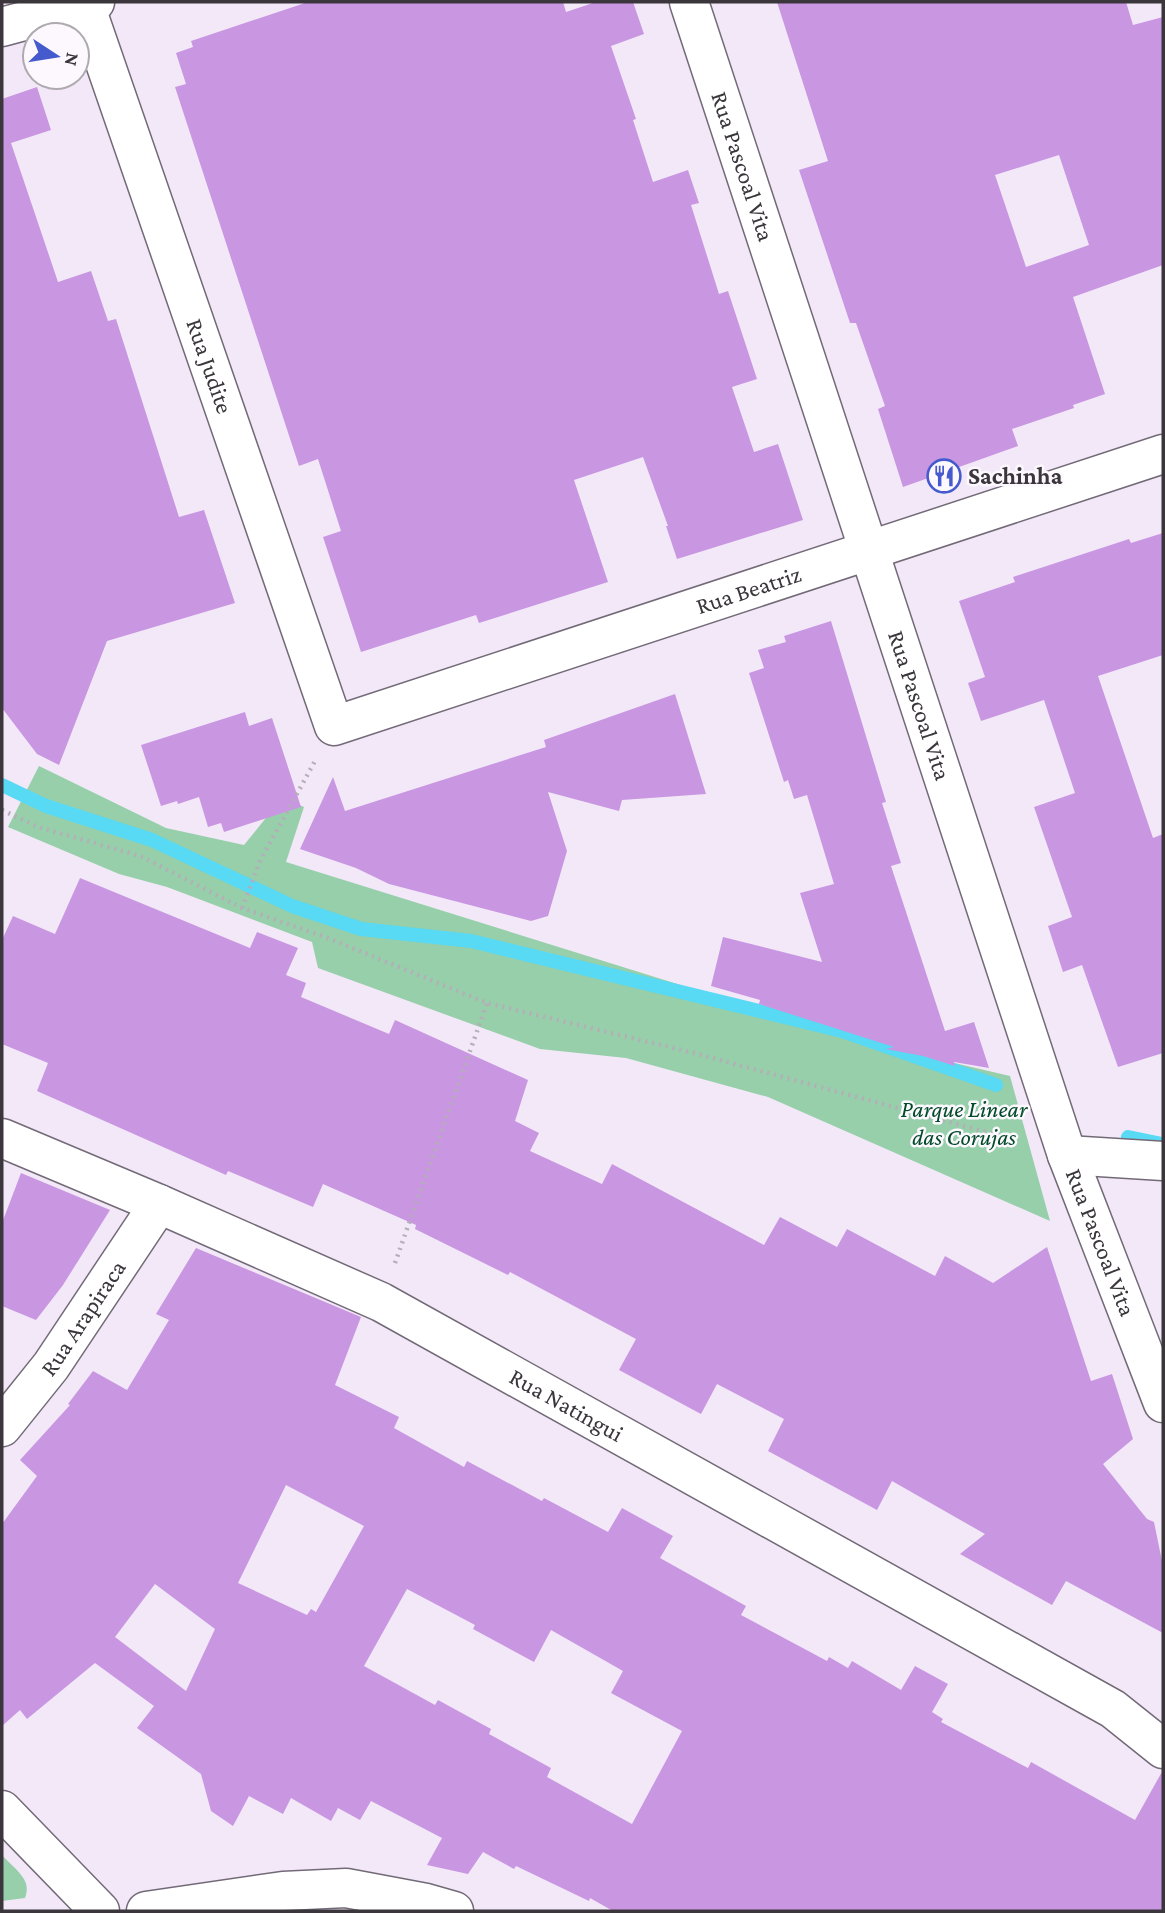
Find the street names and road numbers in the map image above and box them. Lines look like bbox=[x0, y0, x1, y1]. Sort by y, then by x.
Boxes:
street label: Rua Pascoal Vita bbox=[706, 88, 780, 244]
street label: Rua Judite bbox=[181, 315, 239, 417]
street label: Rua Beatriz bbox=[692, 560, 804, 619]
street label: Rua Pascoal Vita bbox=[883, 627, 957, 783]
street label: Rua Pascoal Vita bbox=[1061, 1165, 1142, 1320]
street label: Rua Arapiraca bbox=[35, 1255, 131, 1381]
street label: Rua Natingui bbox=[505, 1362, 628, 1447]

